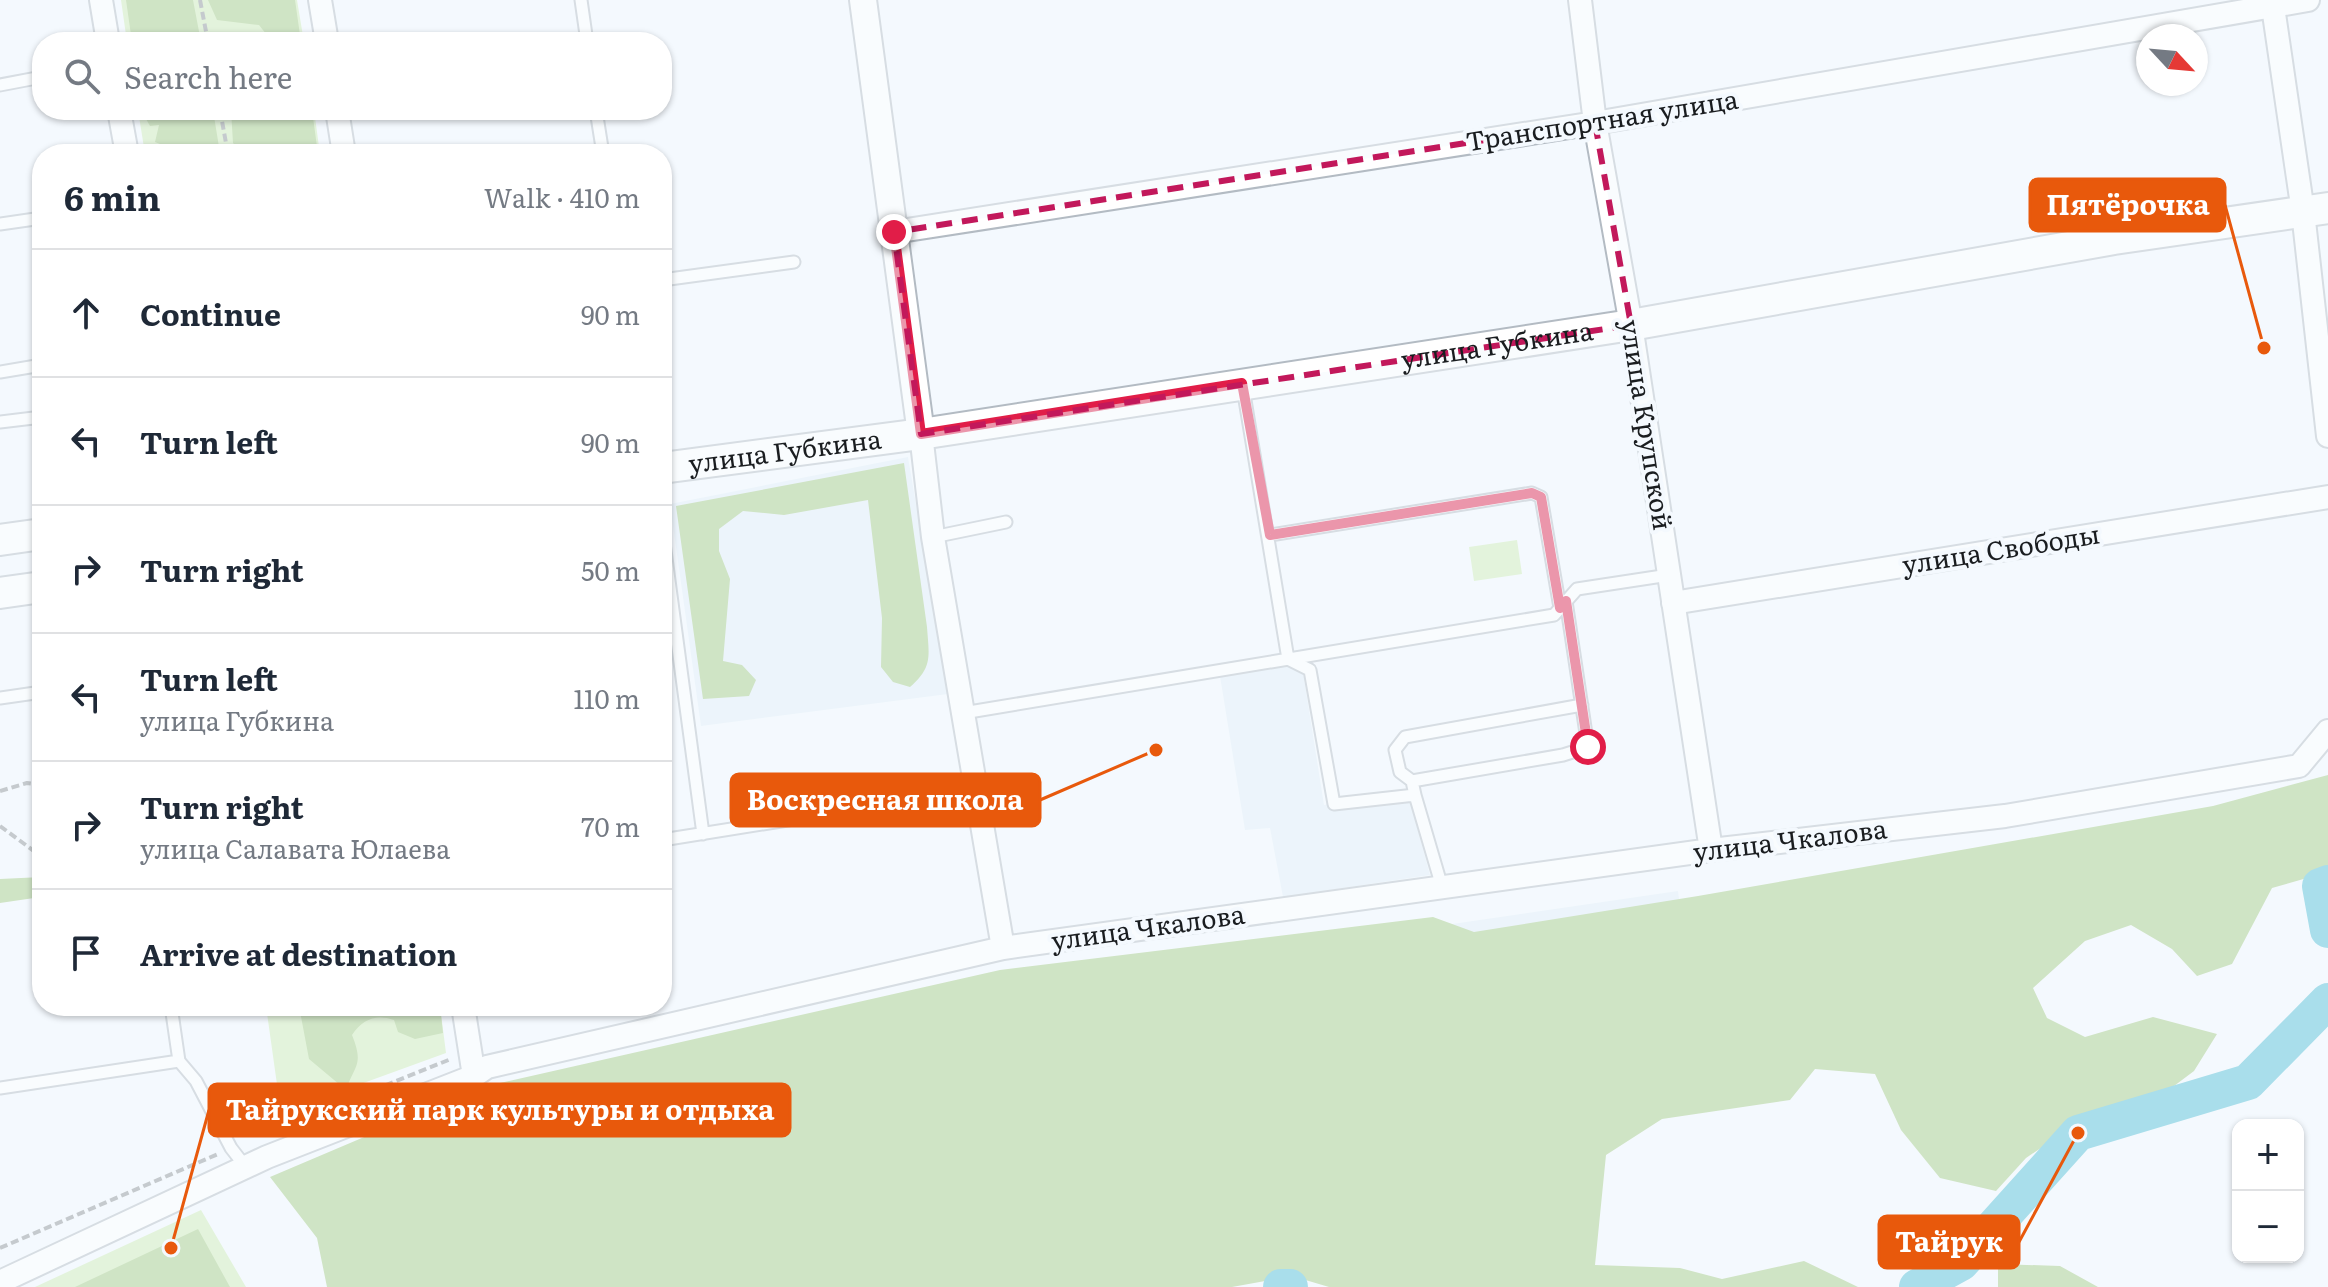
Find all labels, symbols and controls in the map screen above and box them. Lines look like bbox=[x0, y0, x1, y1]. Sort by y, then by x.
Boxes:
north arrow bbox=[2136, 24, 2208, 96]
search box bbox=[32, 32, 672, 120]
icon: search bbox=[60, 54, 104, 98]
text: Search here bbox=[124, 54, 292, 98]
street label: Транспортная улица bbox=[1463, 78, 1740, 159]
text: 6 min bbox=[64, 171, 161, 221]
text: Walk · 410 m bbox=[484, 177, 640, 216]
callout: Пятёрочка bbox=[2030, 179, 2225, 231]
text: Пятёрочка bbox=[2046, 182, 2211, 224]
route end bbox=[876, 214, 912, 250]
icon: ahead bbox=[64, 291, 108, 335]
text: Continue bbox=[140, 291, 281, 335]
text: 90 m bbox=[581, 294, 640, 333]
street label: улица Губкина bbox=[1398, 309, 1596, 377]
street label: улица Крупской bbox=[1613, 316, 1684, 533]
street label: улица Губкина bbox=[686, 417, 883, 481]
icon: left bbox=[64, 419, 108, 463]
text: Turn left bbox=[140, 419, 278, 463]
text: 90 m bbox=[581, 422, 640, 461]
street label: улица Свободы bbox=[1899, 513, 2102, 582]
icon: right bbox=[64, 547, 108, 591]
text: Turn right bbox=[140, 547, 304, 591]
text: 50 m bbox=[581, 550, 640, 589]
text: Turn left bbox=[140, 656, 278, 700]
icon: left bbox=[64, 675, 108, 719]
text: 110 m bbox=[573, 678, 640, 717]
text: улица Губкина bbox=[140, 700, 334, 739]
route start bbox=[1570, 729, 1606, 765]
callout: Воскресная школа bbox=[731, 774, 1040, 826]
text: Воскресная школа bbox=[747, 777, 1024, 819]
text: Turn right bbox=[140, 784, 304, 828]
icon: right bbox=[64, 803, 108, 847]
text: 70 m bbox=[581, 806, 640, 845]
street label: улица Чкалова bbox=[1691, 807, 1889, 870]
text: улица Салавата Юлаева bbox=[140, 828, 450, 867]
street label: улица Чкалова bbox=[1048, 893, 1247, 958]
icon: arrive bbox=[64, 931, 108, 975]
text: Arrive at destination bbox=[140, 931, 457, 975]
callout: Тайрукский парк культуры и отдыха bbox=[209, 1084, 790, 1136]
text: Тайрукский парк культуры и отдыха bbox=[226, 1087, 775, 1129]
map controls bbox=[2232, 1119, 2304, 1263]
button: + bbox=[2232, 1119, 2304, 1191]
button: − bbox=[2232, 1191, 2304, 1263]
callout: Тайрук bbox=[1879, 1216, 2019, 1268]
text: Тайрук bbox=[1895, 1219, 2003, 1261]

